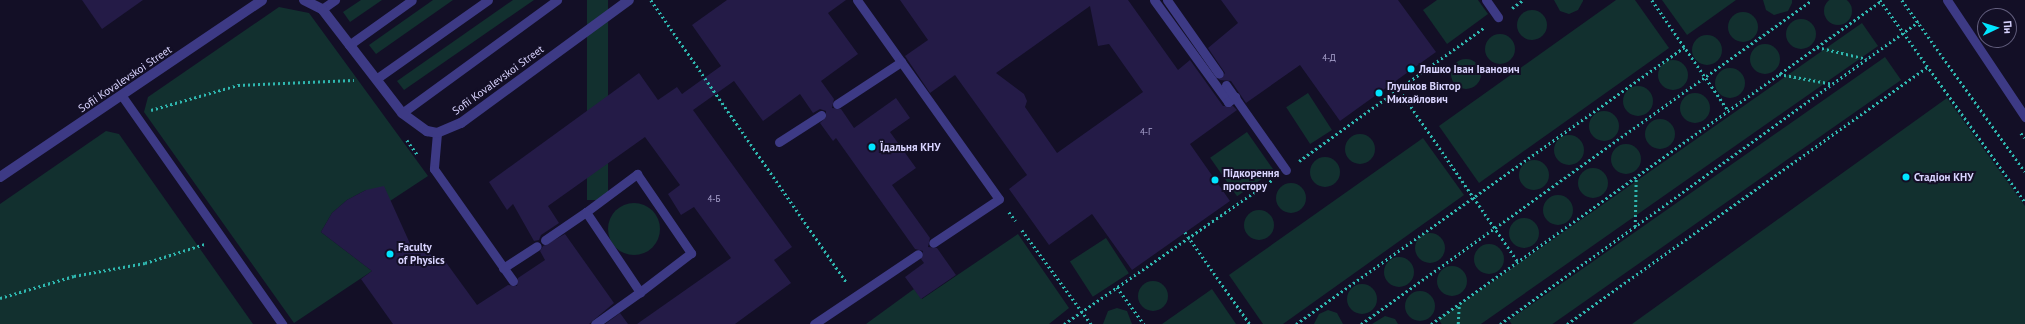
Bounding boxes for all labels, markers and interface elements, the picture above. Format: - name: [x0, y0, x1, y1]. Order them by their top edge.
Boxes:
- north arrow: [1977, 8, 2017, 48]
- text: Пн: [2001, 20, 2015, 34]
- street label: Sofii Kovalevskoi Street: [450, 42, 546, 118]
- street label: Sofii Kovalevskoi Street: [76, 43, 174, 115]
- house number: 4-Д: [1322, 53, 1336, 63]
- place label: Ляшко Іван Іванович: [1419, 62, 1520, 76]
- marker: Ляшко Іван Іванович: [1406, 64, 1416, 74]
- place label: Глушков Віктор Михайлович: [1387, 80, 1461, 106]
- marker: Глушков Віктор Михайлович: [1374, 88, 1384, 98]
- house number: 4-Г: [1140, 127, 1152, 137]
- place label: Їдальня КНУ: [880, 140, 940, 154]
- marker: Їдальня КНУ: [867, 142, 877, 152]
- place label: Підкорення простору: [1223, 167, 1279, 193]
- place label: Стадіон КНУ: [1914, 170, 1973, 184]
- marker: Стадіон КНУ: [1901, 172, 1911, 182]
- marker: Підкорення простору: [1210, 175, 1220, 185]
- house number: 4-Б: [707, 194, 721, 204]
- place label: Faculty of Physics: [398, 241, 445, 267]
- marker: Faculty of Physics: [385, 249, 395, 259]

